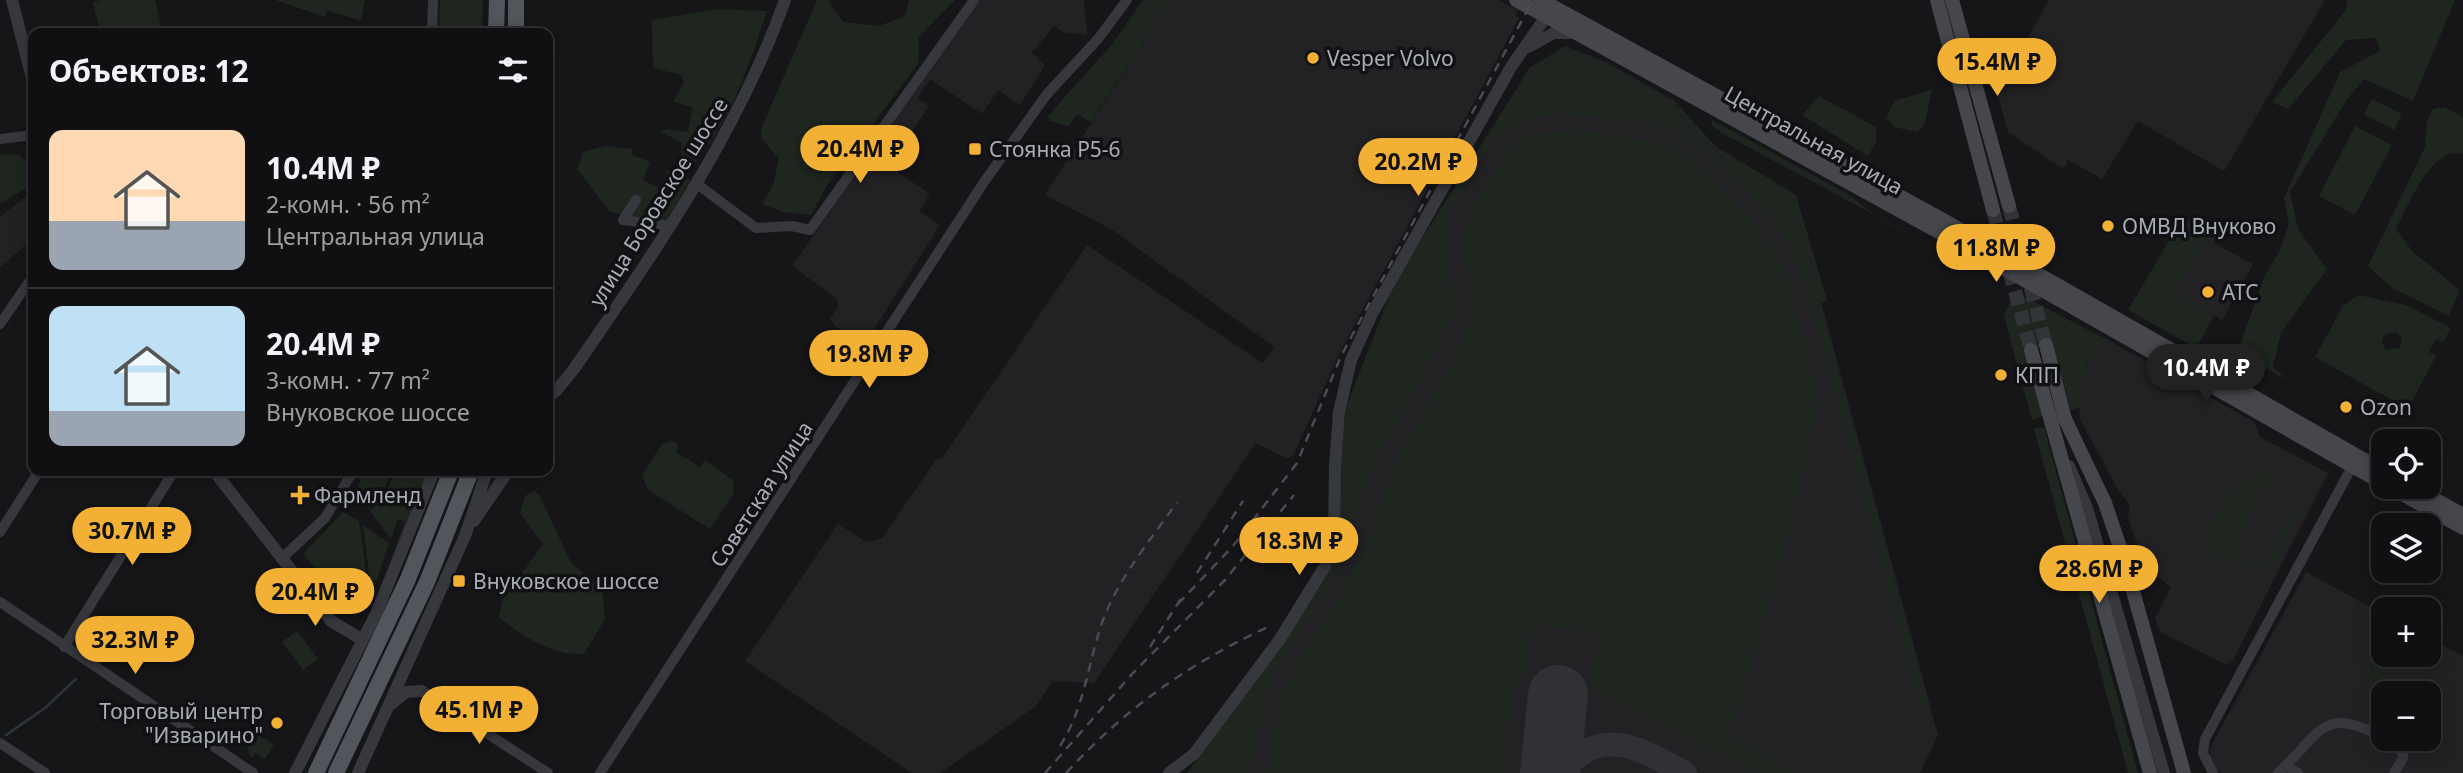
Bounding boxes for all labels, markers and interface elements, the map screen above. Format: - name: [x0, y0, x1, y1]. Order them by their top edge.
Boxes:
- pin: 15.4M ₽: [1932, 38, 2062, 98]
- place label: Vesper Volvo: [1327, 44, 1454, 72]
- text: 15.4M ₽: [1953, 45, 2041, 77]
- text: Объектов: 12: [49, 50, 249, 91]
- marker: Vesper Volvo: [1305, 50, 1321, 66]
- icon: filters: [494, 51, 532, 89]
- street label: Центральная улица: [1720, 79, 1908, 201]
- street label: улица Боровское шоссе: [582, 92, 734, 312]
- pin: 20.4M ₽: [795, 125, 925, 185]
- text: 20.4M ₽: [816, 132, 904, 164]
- place label: Стоянка Р5-6: [989, 135, 1121, 163]
- pin: 20.2M ₽: [1353, 138, 1483, 198]
- marker: Стоянка Р5-6: [967, 141, 983, 157]
- text: 20.2M ₽: [1374, 145, 1462, 177]
- text: 10.4M ₽: [266, 147, 380, 188]
- icon: home: [105, 158, 189, 242]
- text: 2-комн. · 56 m²: [266, 188, 430, 220]
- place label: ОМВД Внуково: [2122, 212, 2276, 240]
- marker: ОМВД Внуково: [2100, 218, 2116, 234]
- text: Центральная улица: [266, 220, 485, 252]
- pin: 11.8M ₽: [1931, 224, 2061, 284]
- text: 11.8M ₽: [1952, 231, 2040, 263]
- place label: АТС: [2222, 278, 2259, 306]
- marker: АТС: [2200, 284, 2216, 300]
- text: 20.4M ₽: [266, 323, 380, 364]
- pin: 19.8M ₽: [804, 330, 934, 390]
- icon: home: [105, 334, 189, 418]
- text: 19.8M ₽: [825, 337, 913, 369]
- pin: 10.4M ₽: [2141, 344, 2271, 404]
- text: 10.4M ₽: [2162, 351, 2250, 383]
- place label: КПП: [2015, 361, 2059, 389]
- text: 3-комн. · 77 m²: [266, 364, 430, 396]
- marker: КПП: [1993, 367, 2009, 383]
- place label: Ozon: [2360, 393, 2412, 421]
- text: Внуковское шоссе: [266, 396, 470, 428]
- marker: Ozon: [2338, 399, 2354, 415]
- street label: Советская улица: [703, 416, 819, 572]
- map controls: [2371, 429, 2441, 751]
- button: locate: [2371, 429, 2441, 499]
- place label: Фармленд: [314, 481, 422, 509]
- marker: Фармленд: [292, 487, 308, 503]
- pin: 30.7M ₽: [67, 508, 197, 567]
- button: layers: [2371, 513, 2441, 583]
- text: 30.7M ₽: [88, 514, 176, 546]
- pin: 18.3M ₽: [1234, 518, 1364, 577]
- text: 18.3M ₽: [1255, 524, 1343, 556]
- pin: 28.6M ₽: [2034, 546, 2164, 605]
- text: 28.6M ₽: [2055, 552, 2143, 584]
- place label: Внуковское шоссе: [473, 567, 659, 595]
- pin: 20.4M ₽: [250, 568, 380, 628]
- marker: Внуковское шоссе: [451, 573, 467, 589]
- text: 20.4M ₽: [271, 575, 359, 607]
- button: +: [2371, 597, 2441, 667]
- pin: 32.3M ₽: [70, 616, 200, 676]
- text: 32.3M ₽: [91, 623, 179, 655]
- button: −: [2371, 681, 2441, 751]
- pin: 45.1M ₽: [414, 686, 544, 746]
- text: 45.1M ₽: [435, 693, 523, 725]
- place label: Торговый центр "Изварино": [99, 697, 263, 749]
- marker: Торговый центр "Изварино": [269, 715, 285, 731]

